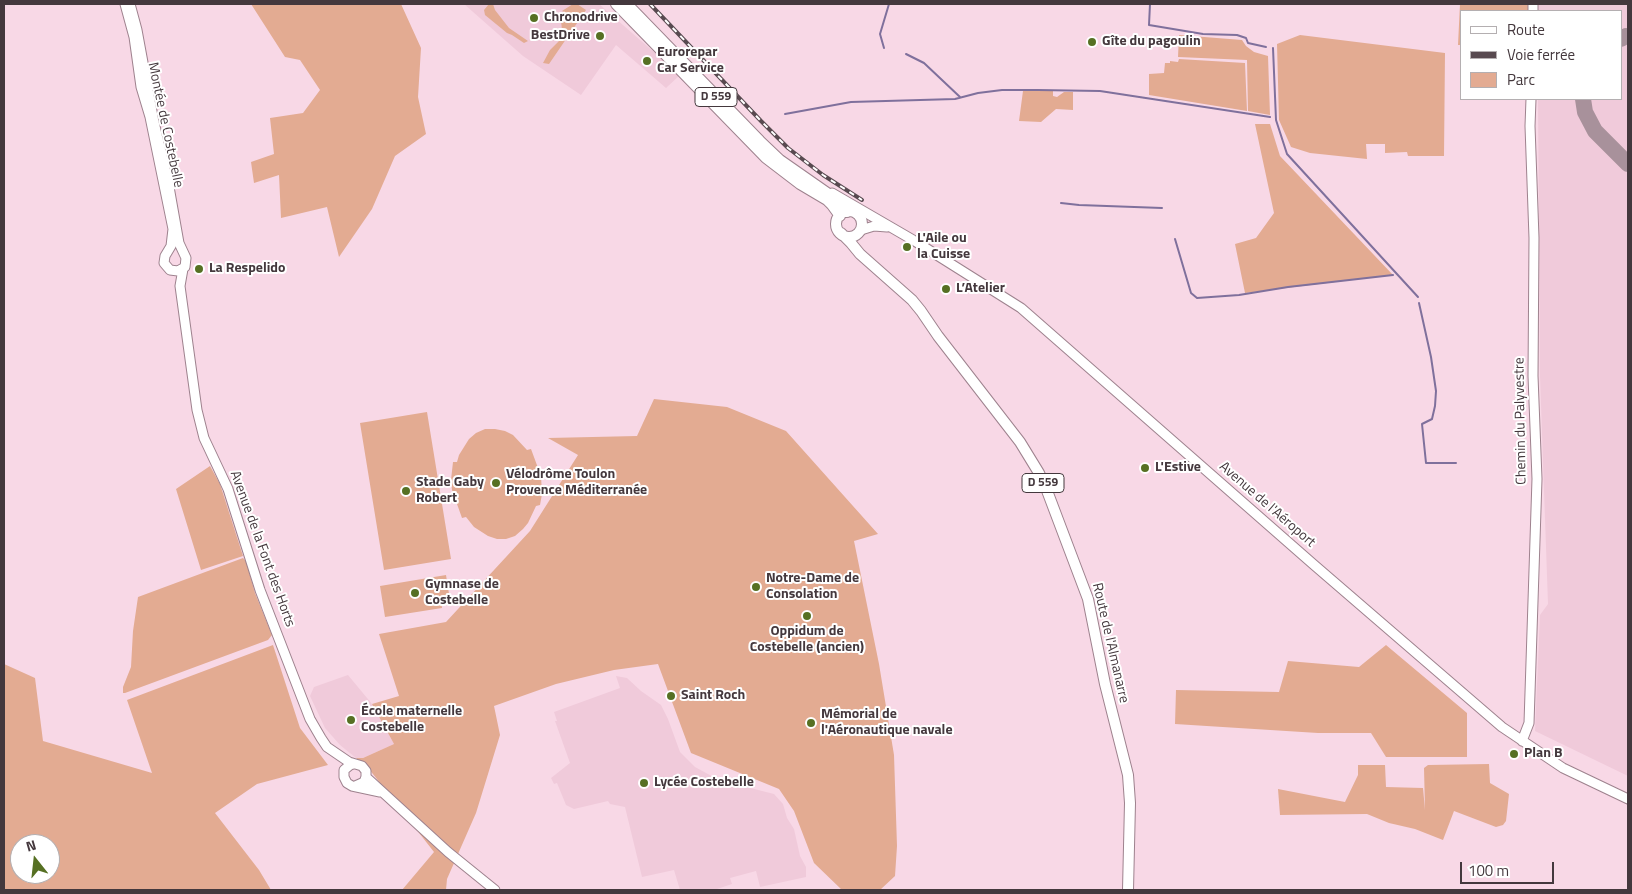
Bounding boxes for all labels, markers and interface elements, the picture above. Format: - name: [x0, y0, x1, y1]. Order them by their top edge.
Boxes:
- place label: Chronodrive: [544, 10, 618, 26]
- legend: [1460, 10, 1622, 100]
- marker: Chronodrive: [528, 12, 540, 24]
- text: Route: [1507, 18, 1545, 41]
- place label: BestDrive: [531, 28, 590, 44]
- marker: BestDrive: [594, 30, 606, 42]
- place label: Gîte du pagoulin: [1102, 34, 1201, 50]
- marker: Gîte du pagoulin: [1086, 36, 1098, 48]
- text: Voie ferrée: [1507, 43, 1575, 66]
- place label: Eurorepar Car Service: [657, 45, 724, 78]
- marker: Eurorepar Car Service: [641, 55, 653, 67]
- street label: Montée de Costebelle: [144, 61, 186, 189]
- text: Parc: [1507, 68, 1535, 91]
- road number: D 559: [695, 88, 737, 106]
- place label: L'Aile ou la Cuisse: [917, 231, 970, 264]
- marker: L'Aile ou la Cuisse: [901, 241, 913, 253]
- place label: La Respelido: [209, 261, 285, 277]
- marker: La Respelido: [193, 263, 205, 275]
- place label: L’Atelier: [956, 281, 1005, 297]
- marker: L’Atelier: [940, 283, 952, 295]
- street label: Chemin du Palyvestre: [1511, 357, 1531, 485]
- street label: Avenue de l'Aéroport: [1215, 459, 1319, 551]
- place label: L'Estive: [1155, 460, 1201, 476]
- marker: L'Estive: [1139, 462, 1151, 474]
- place label: Vélodrôme Toulon Provence Méditerranée: [506, 467, 647, 500]
- street label: Avenue de la Font des Horts: [226, 469, 298, 629]
- road number: D 559: [1022, 473, 1064, 492]
- place label: Stade Gaby Robert: [416, 475, 484, 508]
- marker: Vélodrôme Toulon Provence Méditerranée: [490, 477, 502, 489]
- marker: Stade Gaby Robert: [400, 485, 412, 497]
- place label: Notre-Dame de Consolation: [766, 571, 859, 604]
- place label: Gymnase de Costebelle: [425, 577, 499, 610]
- marker: Notre-Dame de Consolation: [750, 581, 762, 593]
- street label: Route de l'Almanarre: [1088, 581, 1132, 705]
- marker: Gymnase de Costebelle: [409, 587, 421, 599]
- marker: Oppidum de Costebelle (ancien): [801, 610, 813, 622]
- place label: Oppidum de Costebelle (ancien): [750, 624, 864, 656]
- place label: Saint Roch: [681, 688, 745, 704]
- marker: Saint Roch: [665, 690, 677, 702]
- place label: École maternelle Costebelle: [361, 704, 462, 736]
- place label: Mémorial de l'Aéronautique navale: [821, 707, 953, 740]
- marker: École maternelle Costebelle: [345, 714, 357, 726]
- marker: Mémorial de l'Aéronautique navale: [805, 717, 817, 729]
- place label: Plan B: [1524, 746, 1563, 762]
- marker: Plan B: [1508, 748, 1520, 760]
- place label: Lycée Costebelle: [654, 775, 754, 791]
- marker: Lycée Costebelle: [638, 777, 650, 789]
- north arrow: [10, 834, 60, 884]
- text: N: [23, 834, 39, 856]
- scale bar: [1462, 852, 1556, 884]
- text: 100 m: [1468, 859, 1509, 882]

